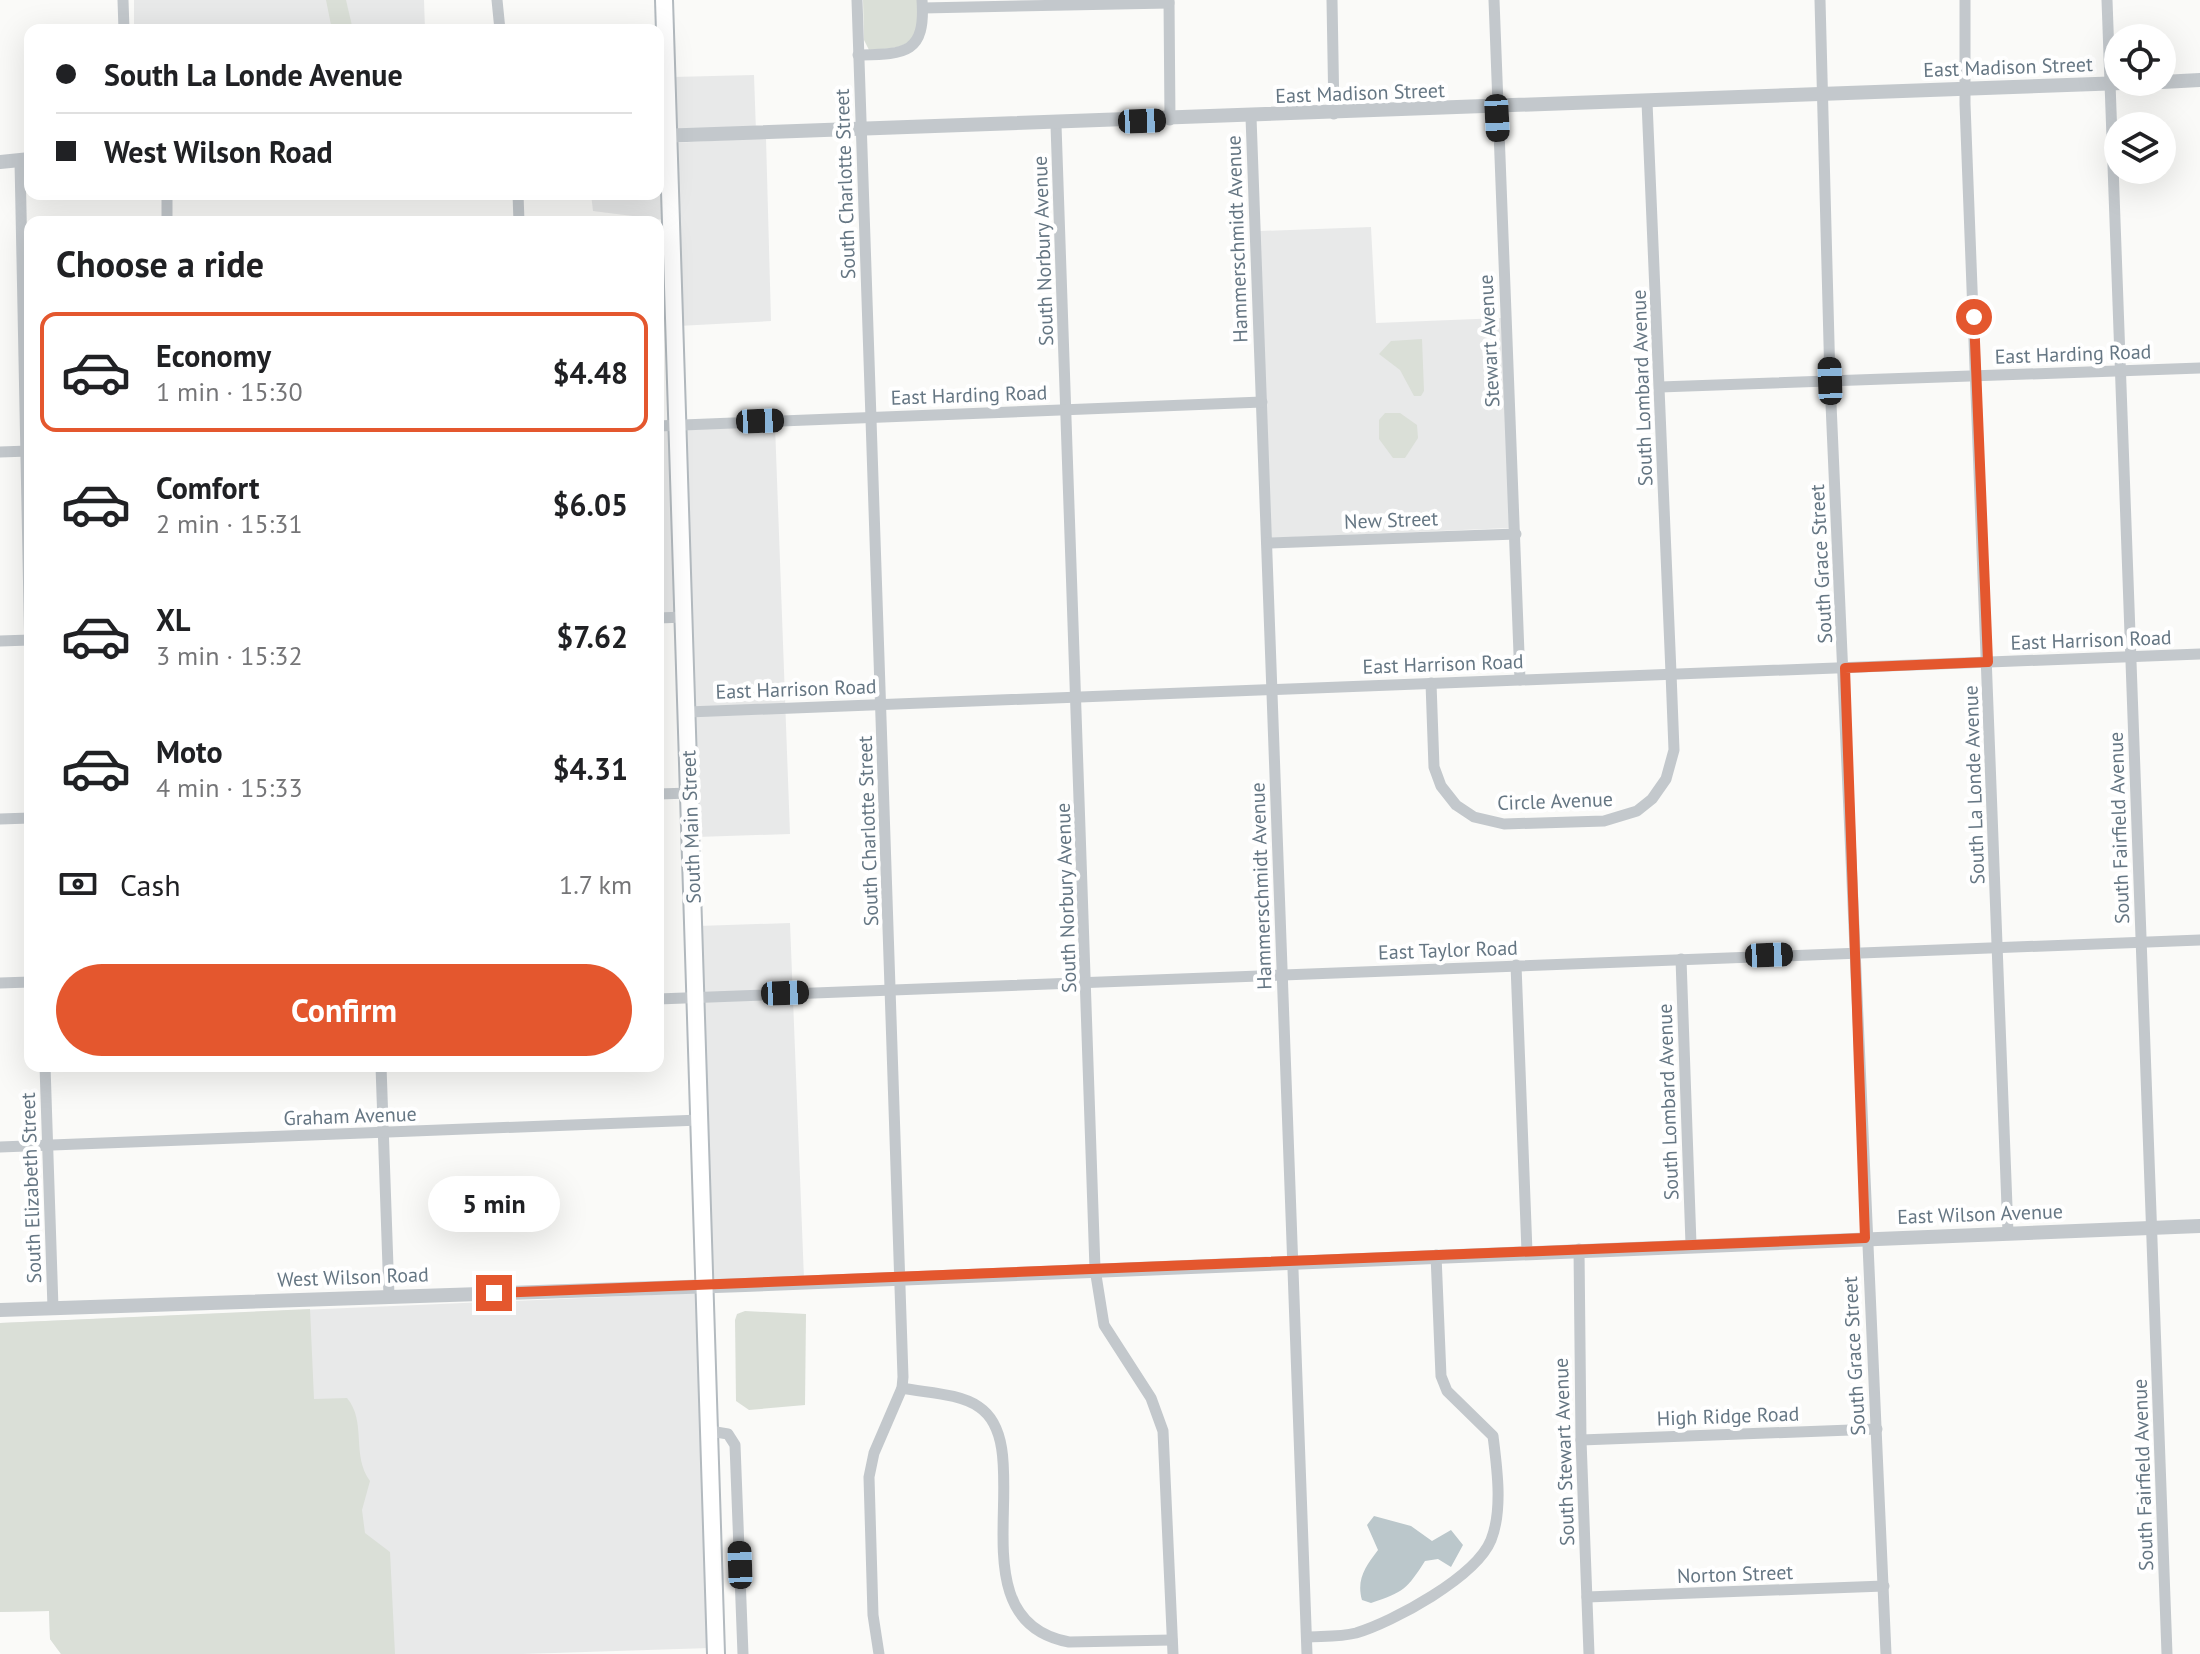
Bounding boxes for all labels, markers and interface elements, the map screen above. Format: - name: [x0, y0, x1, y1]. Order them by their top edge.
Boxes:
- map controls: [2104, 24, 2176, 184]
- button: locate: [2104, 24, 2176, 96]
- street label: East Madison Street: [1923, 51, 2093, 83]
- text: South La Londe Avenue: [104, 55, 403, 94]
- street label: East Madison Street: [1275, 77, 1445, 109]
- street label: South Charlotte Street: [829, 88, 861, 280]
- car: [1484, 93, 1510, 143]
- car: [1118, 108, 1166, 134]
- button: layers: [2104, 112, 2176, 184]
- text: West Wilson Road: [104, 132, 333, 171]
- street label: Hammerschmidt Avenue: [1220, 135, 1254, 343]
- street label: South Norbury Avenue: [1027, 155, 1059, 347]
- text: Choose a ride: [56, 240, 264, 287]
- street label: Stewart Avenue: [1473, 274, 1505, 408]
- street label: South Lombard Avenue: [1626, 289, 1658, 487]
- route start: [1956, 299, 1992, 335]
- icon: car: [60, 336, 132, 408]
- text: Economy: [156, 336, 271, 375]
- street label: East Harding Road: [1994, 338, 2152, 370]
- text: $4.48: [553, 353, 628, 392]
- car: [1817, 357, 1843, 405]
- text: 1 min · 15:30: [156, 375, 303, 408]
- street label: East Harding Road: [890, 379, 1048, 411]
- car: [736, 408, 784, 434]
- icon: car: [60, 468, 132, 540]
- text: Comfort: [156, 468, 259, 507]
- street label: South Grace Street: [1804, 484, 1838, 644]
- text: $6.05: [553, 485, 628, 524]
- street label: New Street: [1344, 505, 1439, 535]
- text: 2 min · 15:31: [156, 507, 303, 540]
- icon: car: [60, 600, 132, 672]
- text: XL: [156, 600, 190, 639]
- text: $7.62: [556, 617, 628, 656]
- street label: East Harrison Road: [2010, 624, 2172, 656]
- text: 3 min · 15:32: [156, 639, 303, 672]
- street label: East Harrison Road: [1362, 648, 1524, 680]
- street label: East Harrison Road: [715, 673, 877, 705]
- street label: South La Londe Avenue: [1958, 685, 1990, 885]
- street label: South Fairfield Avenue: [2103, 731, 2135, 925]
- icon: car: [60, 732, 132, 804]
- text: Moto: [156, 732, 223, 771]
- street label: South Charlotte Street: [852, 735, 884, 927]
- text: $4.31: [553, 749, 628, 788]
- street label: South Main Street: [675, 750, 707, 904]
- text: 4 min · 15:33: [156, 771, 303, 804]
- street label: Hammerschmidt Avenue: [1244, 782, 1278, 990]
- street label: Circle Avenue: [1497, 786, 1613, 816]
- street label: South Norbury Avenue: [1050, 802, 1082, 994]
- icon: cash: [56, 862, 100, 906]
- text: Cash: [120, 865, 181, 904]
- text: 1.7 km: [559, 868, 632, 901]
- street label: East Taylor Road: [1378, 935, 1518, 965]
- car: [1745, 942, 1793, 968]
- button: Confirm: [56, 964, 632, 1056]
- car: [761, 980, 809, 1006]
- street label: South Lombard Avenue: [1652, 1003, 1684, 1201]
- street label: South Elizabeth Street: [15, 1092, 47, 1284]
- street label: Graham Avenue: [283, 1101, 417, 1131]
- callout: 5 min: [428, 1177, 560, 1233]
- text: 5 min: [462, 1187, 526, 1220]
- street label: East Wilson Avenue: [1897, 1198, 2063, 1230]
- street label: West Wilson Road: [277, 1261, 429, 1293]
- route end: [476, 1275, 512, 1311]
- street label: South Grace Street: [1837, 1276, 1871, 1436]
- street label: South Stewart Avenue: [1548, 1357, 1580, 1547]
- street label: South Fairfield Avenue: [2127, 1378, 2159, 1572]
- street label: High Ridge Road: [1656, 1401, 1800, 1431]
- car: [727, 1541, 753, 1589]
- street label: Norton Street: [1676, 1559, 1794, 1589]

